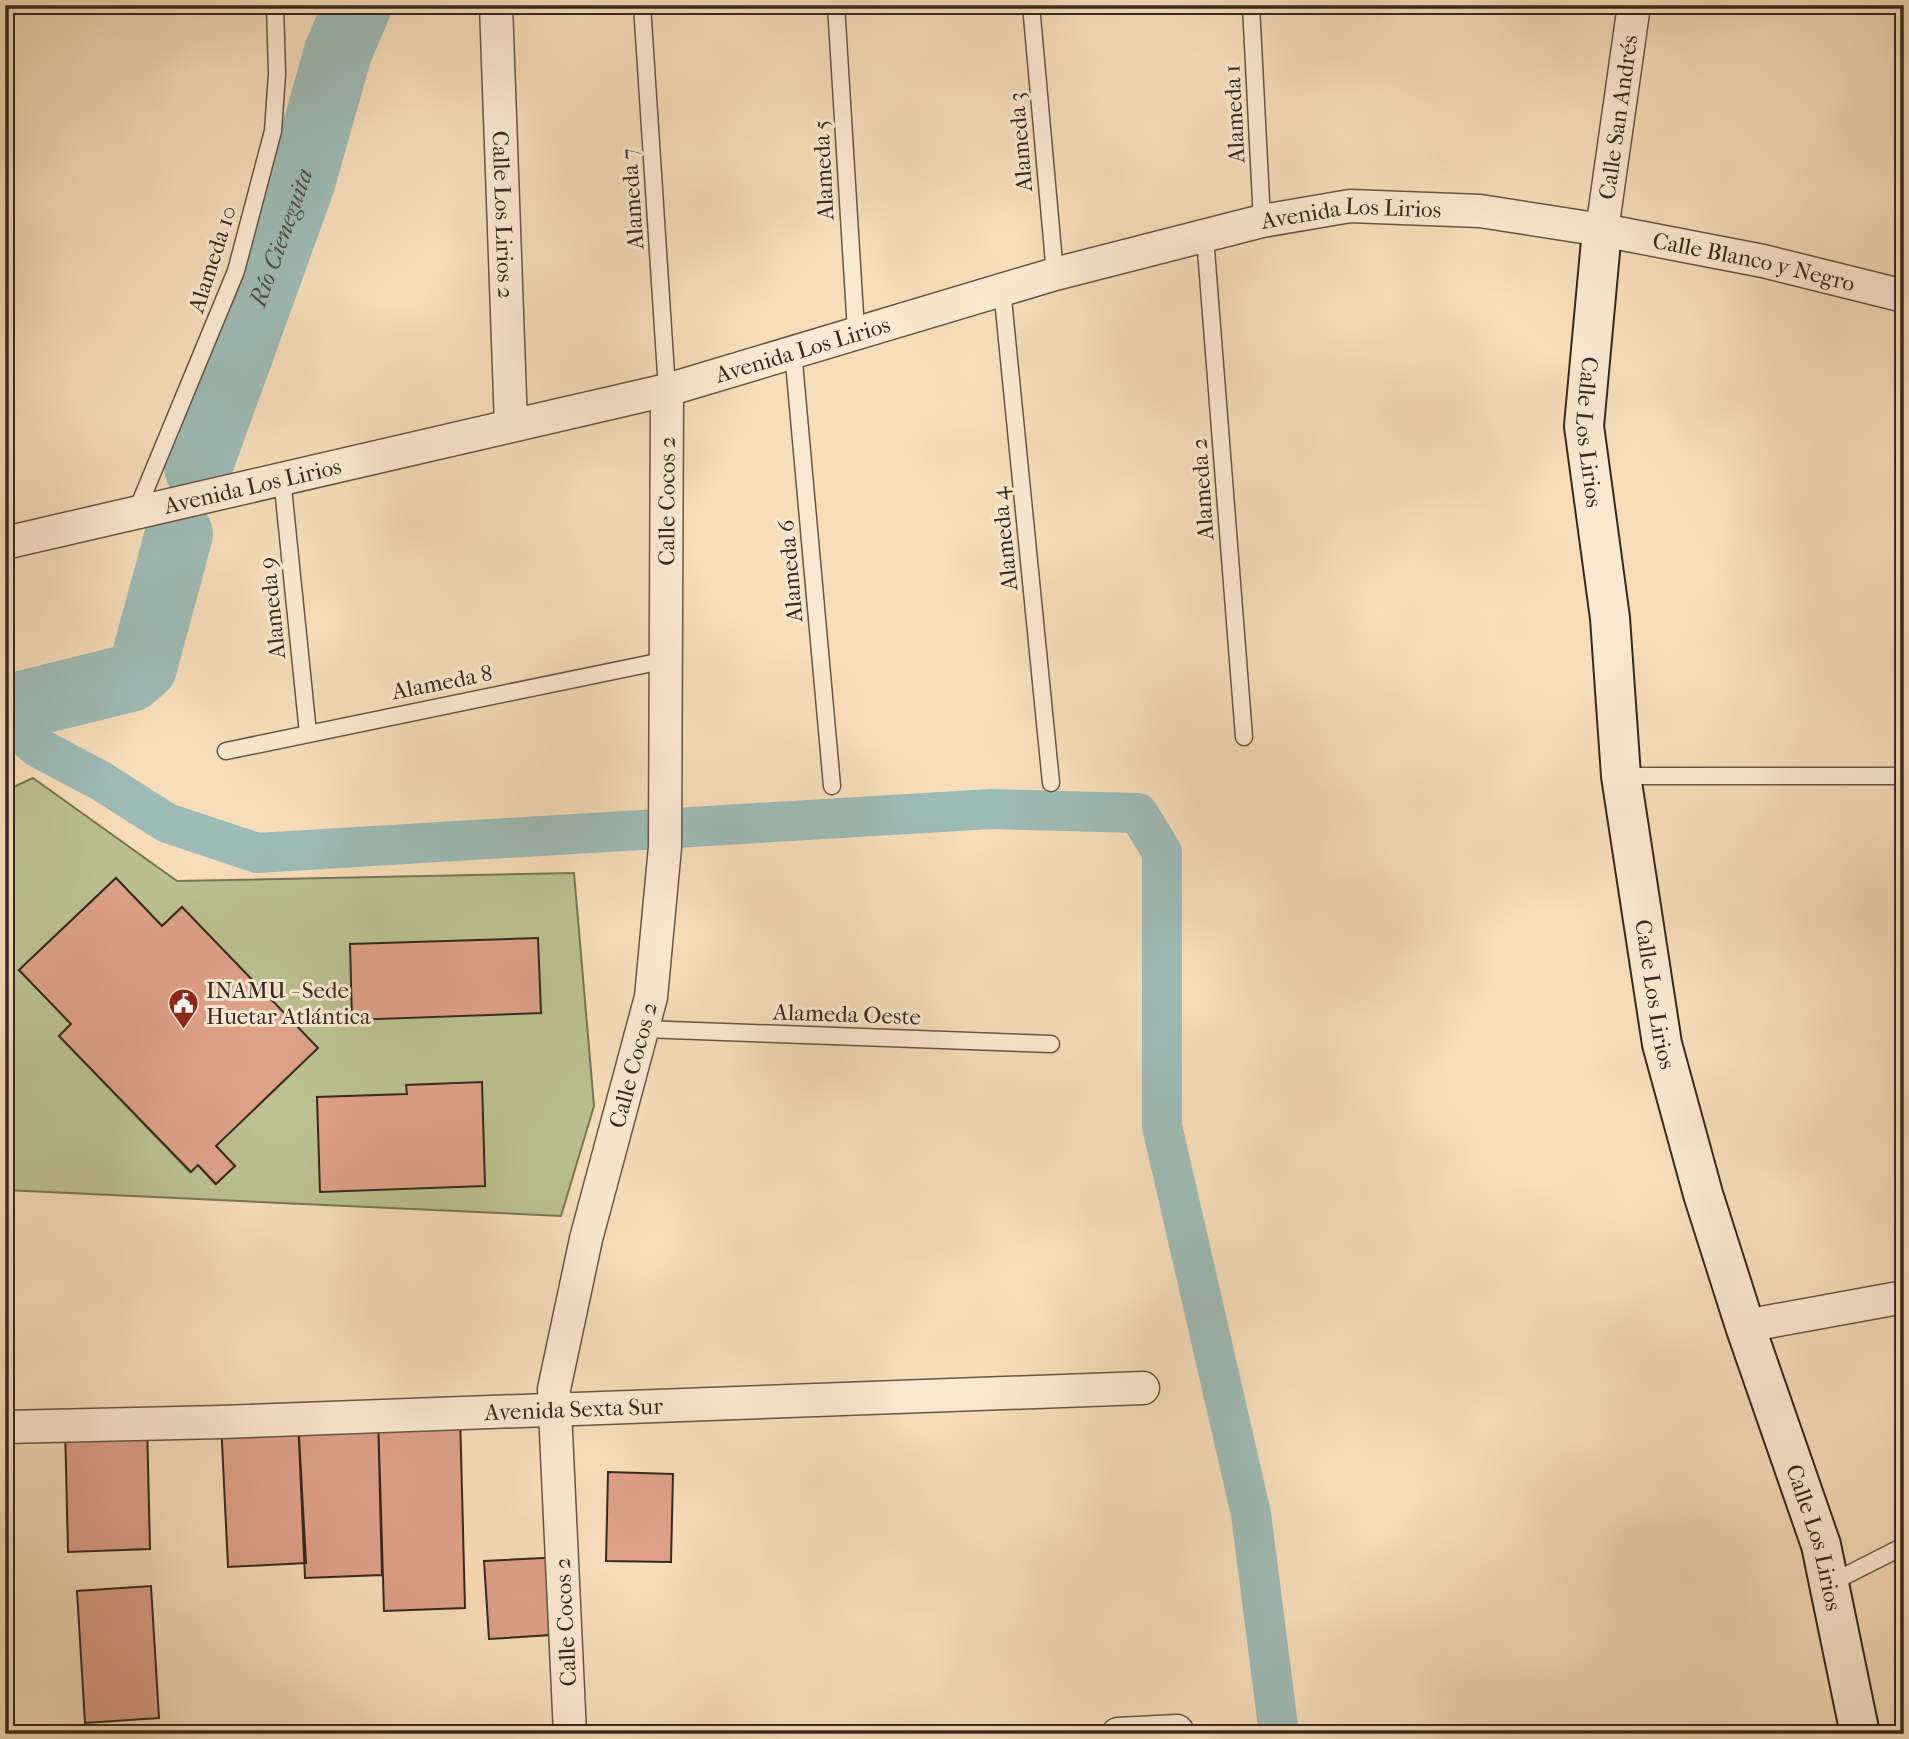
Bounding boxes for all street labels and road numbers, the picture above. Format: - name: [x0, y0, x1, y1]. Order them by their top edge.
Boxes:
- street label: Calle San Andrés: [1593, 33, 1644, 201]
- street label: Alameda 1: [1218, 64, 1251, 165]
- street label: Alameda 3: [1003, 91, 1038, 194]
- street label: Alameda 5: [807, 119, 840, 222]
- street label: Calle Los Lirios 2: [487, 130, 519, 300]
- street label: Alameda 7: [615, 147, 650, 252]
- street label: Avenida Los Lirios: [1258, 193, 1442, 235]
- street label: Alameda 10: [182, 202, 242, 317]
- street label: Calle Blanco y Negro: [1650, 227, 1858, 297]
- street label: Avenida Los Lirios: [711, 311, 894, 389]
- street label: Calle Los Lirios: [1570, 355, 1608, 509]
- street label: Calle Cocos 2: [653, 436, 681, 566]
- street label: Alameda 2: [1185, 437, 1220, 542]
- street label: Avenida Los Lirios: [160, 453, 344, 520]
- street label: Alameda 4: [985, 484, 1023, 593]
- street label: Alameda 6: [773, 518, 809, 624]
- street label: Alameda 9: [254, 556, 291, 661]
- street label: Alameda 8: [388, 660, 495, 706]
- street label: Calle Los Lirios: [1629, 918, 1681, 1072]
- street label: Alameda Oeste: [772, 998, 921, 1031]
- street label: Calle Cocos 2: [603, 999, 663, 1131]
- street label: Avenida Sexta Sur: [483, 1393, 664, 1426]
- street label: Calle Los Lirios: [1780, 1461, 1847, 1613]
- street label: Calle Cocos 2: [549, 1557, 582, 1687]

